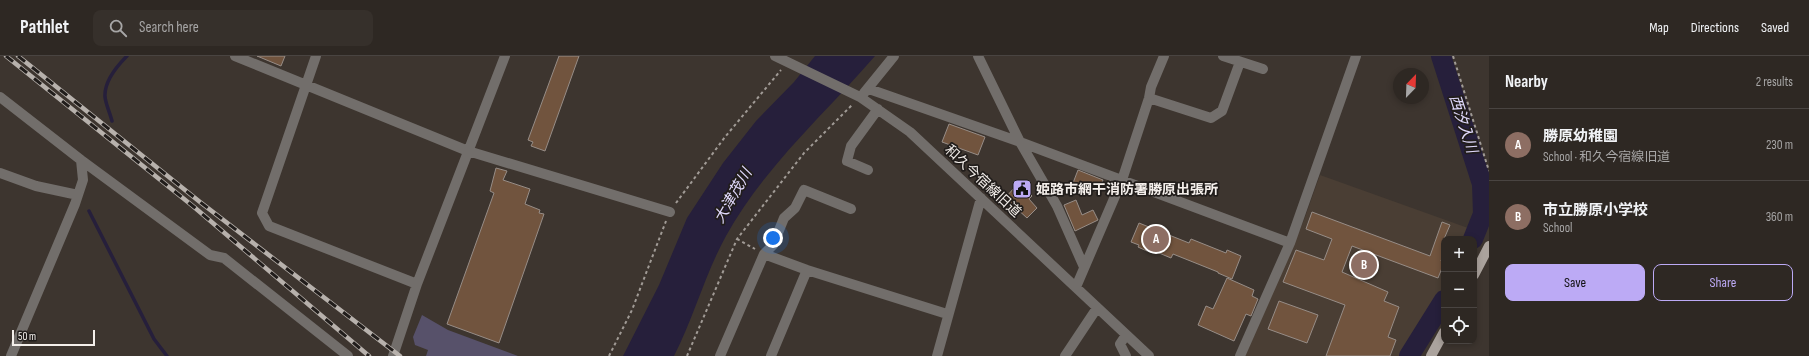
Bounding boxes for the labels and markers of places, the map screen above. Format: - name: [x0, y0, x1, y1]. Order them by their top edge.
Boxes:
- public building icon: 姫路市網干消防署勝原出張所: [1011, 178, 1033, 200]
- place label: 姫路市網干消防署勝原出張所: [1036, 181, 1218, 198]
- pin: A: [1143, 224, 1169, 254]
- pin: B: [1351, 250, 1377, 280]

